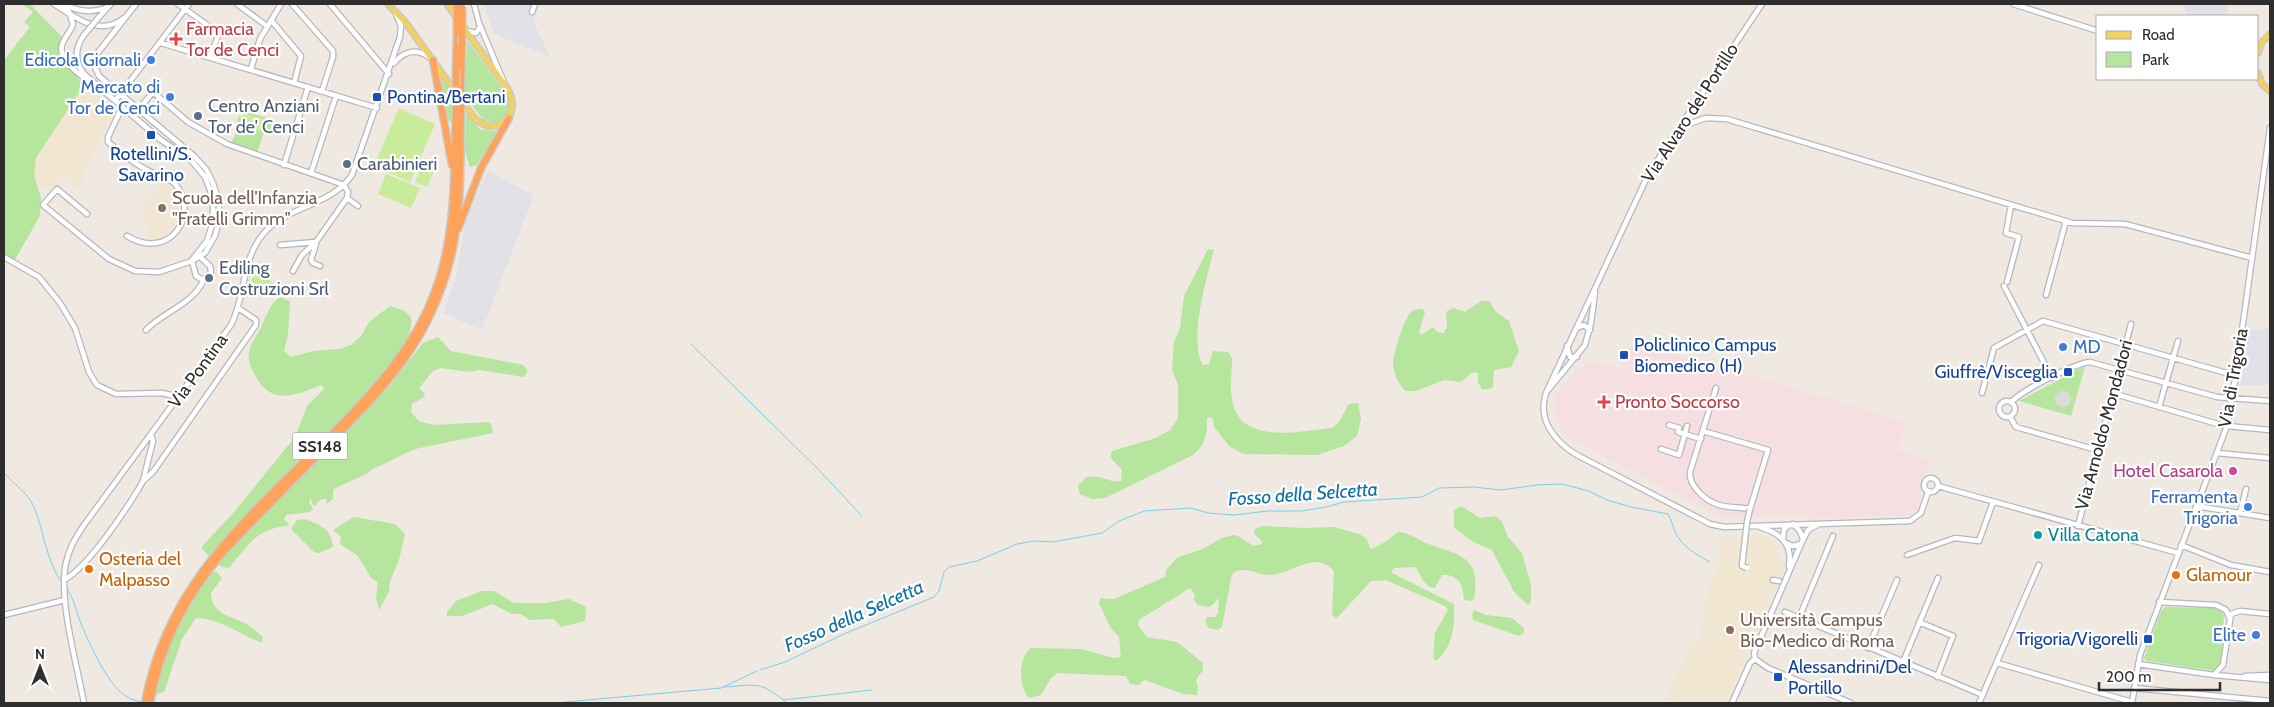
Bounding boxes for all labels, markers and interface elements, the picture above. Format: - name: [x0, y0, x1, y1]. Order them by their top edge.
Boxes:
- legend: [2096, 15, 2259, 80]
- place label: Farmacia Tor de Cenci: [186, 18, 279, 61]
- text: Road: [2142, 26, 2175, 44]
- marker: Farmacia Tor de Cenci: [170, 33, 182, 45]
- street label: Via Alvaro del Portillo: [1637, 39, 1743, 187]
- place label: Edicola Giornali: [24, 49, 141, 71]
- text: Park: [2142, 51, 2169, 69]
- marker: Edicola Giornali: [145, 54, 157, 66]
- place label: Mercato di Tor de Cenci: [67, 76, 160, 119]
- place label: Pontina/Bertani: [387, 86, 506, 108]
- marker: Mercato di Tor de Cenci: [164, 91, 176, 103]
- marker: Pontina/Bertani: [371, 91, 383, 103]
- place label: Centro Anziani Tor de' Cenci: [208, 95, 319, 138]
- marker: Centro Anziani Tor de' Cenci: [192, 110, 204, 122]
- marker: Rotellini/S. Savarino: [145, 129, 157, 141]
- place label: Rotellini/S. Savarino: [110, 143, 192, 186]
- place label: Carabinieri: [357, 153, 437, 175]
- marker: Carabinieri: [341, 158, 353, 170]
- place label: Scuola dell'Infanzia "Fratelli Grimm": [172, 187, 318, 230]
- marker: Scuola dell'Infanzia "Fratelli Grimm": [156, 202, 168, 214]
- place label: Ediling Costruzioni Srl: [219, 257, 330, 300]
- marker: Ediling Costruzioni Srl: [203, 272, 215, 284]
- street label: Via di Trigoria: [2213, 326, 2253, 429]
- street label: Via Pontina: [164, 329, 233, 413]
- place label: Policlinico Campus Biomedico (H): [1634, 334, 1777, 377]
- place label: MD: [2073, 336, 2101, 358]
- street label: Via Arnoldo Mondadori: [2071, 337, 2137, 513]
- marker: MD: [2057, 341, 2069, 353]
- marker: Policlinico Campus Biomedico (H): [1618, 349, 1630, 361]
- place label: Giuffrè/Visceglia: [1934, 361, 2058, 383]
- marker: Giuffrè/Visceglia: [2062, 366, 2074, 378]
- place label: Pronto Soccorso: [1615, 391, 1740, 413]
- marker: Pronto Soccorso: [1597, 395, 1611, 409]
- road number: SS148: [292, 432, 348, 460]
- place label: Hotel Casarola: [2113, 460, 2223, 482]
- marker: Hotel Casarola: [2227, 465, 2239, 477]
- water label: Fosso della Selcetta: [1227, 477, 1379, 511]
- place label: Ferramenta Trigoria: [2151, 486, 2238, 529]
- marker: Ferramenta Trigoria: [2242, 501, 2254, 513]
- place label: Villa Catona: [2048, 524, 2139, 546]
- marker: Villa Catona: [2032, 529, 2044, 541]
- place label: Osteria del Malpasso: [99, 548, 182, 591]
- marker: Osteria del Malpasso: [83, 563, 95, 575]
- place label: Glamour: [2186, 564, 2252, 586]
- marker: Glamour: [2170, 569, 2182, 581]
- water label: Fosso della Selcetta: [781, 575, 927, 657]
- place label: Università Campus Bio-Medico di Roma: [1740, 609, 1894, 652]
- marker: Università Campus Bio-Medico di Roma: [1724, 624, 1736, 636]
- place label: Elite: [2213, 624, 2246, 646]
- place label: Trigoria/Vigorelli: [2016, 628, 2138, 650]
- marker: Elite: [2250, 629, 2262, 641]
- marker: Trigoria/Vigorelli: [2142, 633, 2154, 645]
- north arrow: [15, 642, 65, 692]
- text: N: [35, 645, 45, 663]
- place label: Alessandrini/Del Portillo: [1788, 656, 1912, 699]
- scale bar: [2099, 660, 2220, 692]
- text: 200 m: [2106, 668, 2151, 686]
- marker: Alessandrini/Del Portillo: [1772, 671, 1784, 683]

